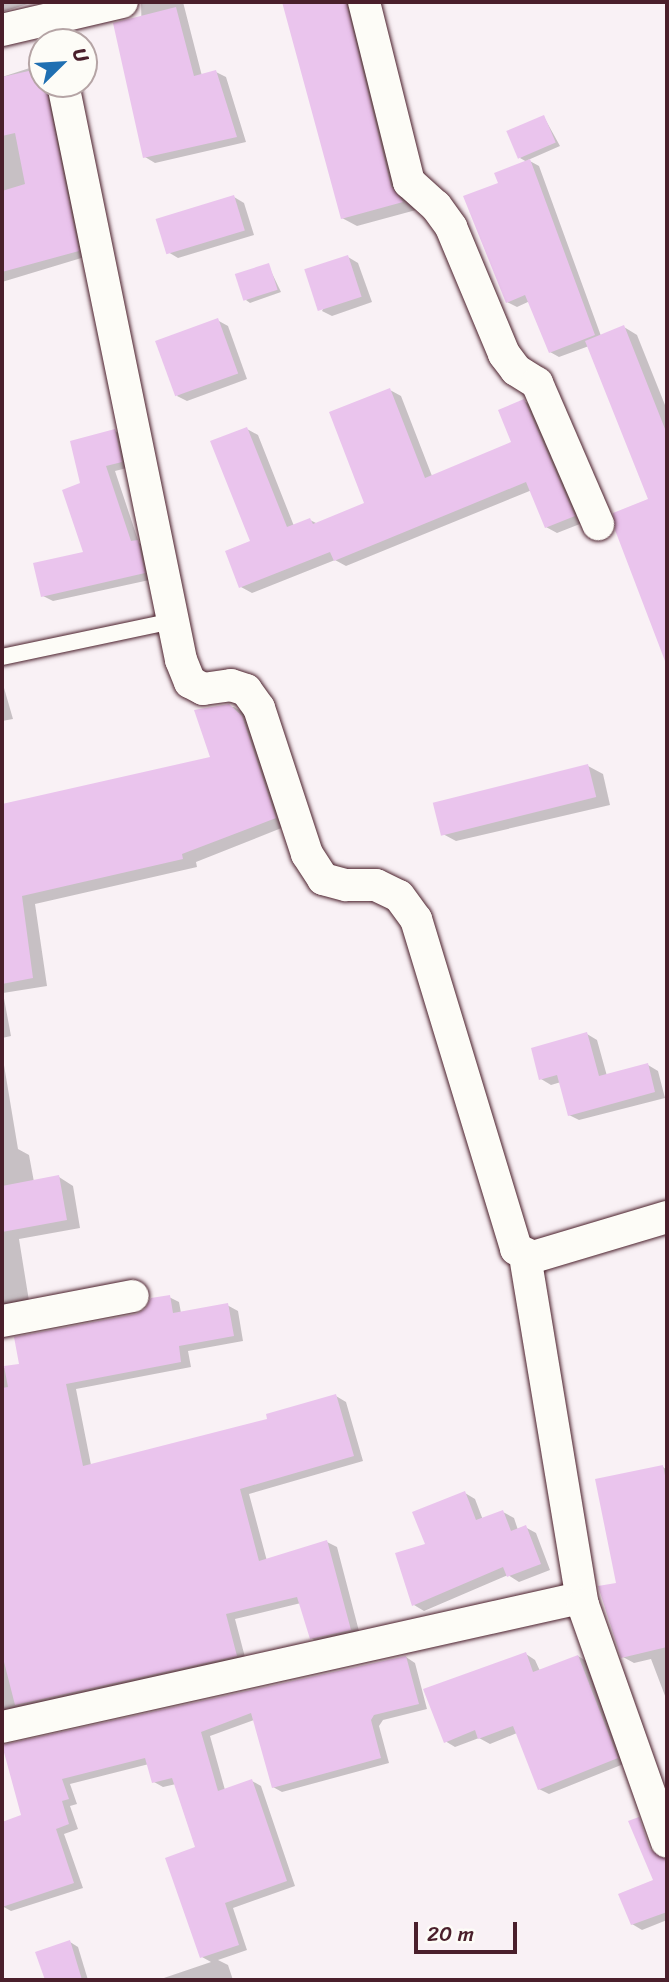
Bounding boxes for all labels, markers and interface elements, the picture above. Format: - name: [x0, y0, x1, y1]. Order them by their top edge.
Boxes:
- north arrow: [28, 28, 98, 98]
- text: U: [63, 43, 98, 68]
- scale bar: [417, 1909, 520, 1953]
- text: 20 m: [427, 1915, 474, 1953]

